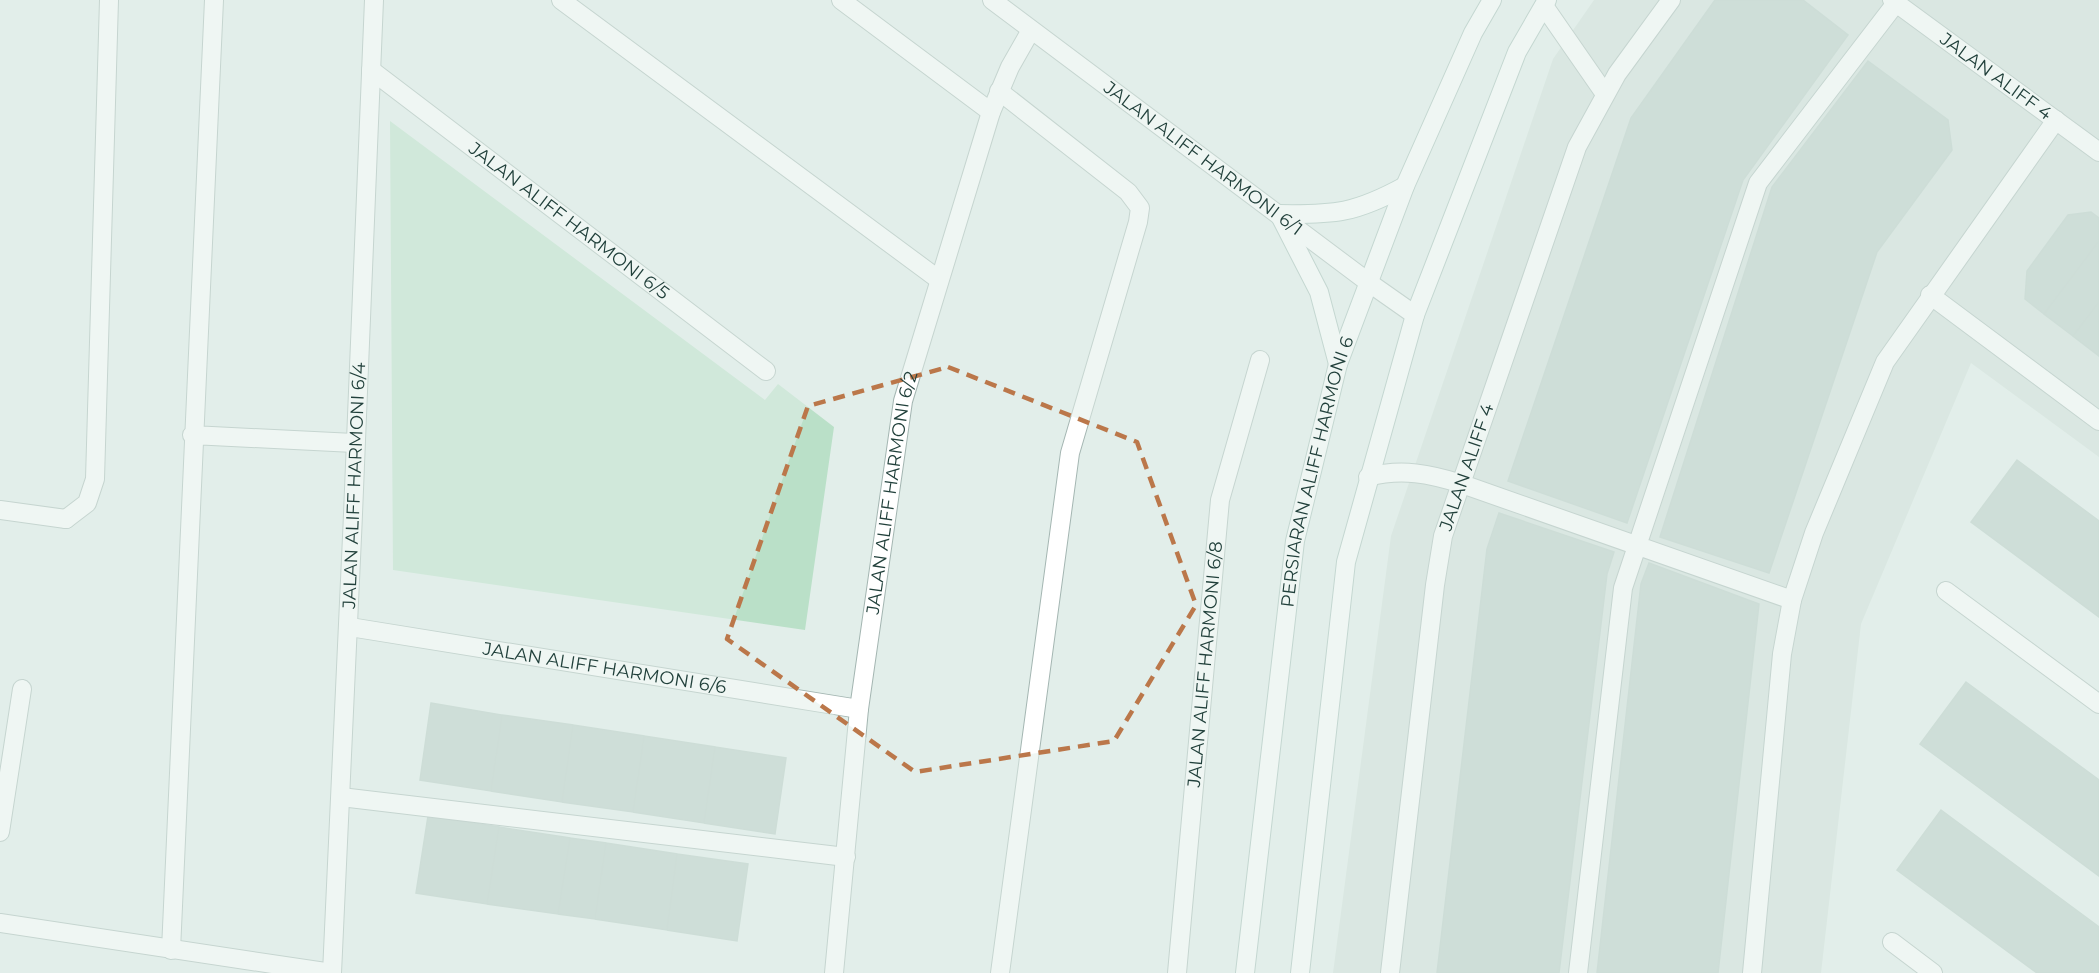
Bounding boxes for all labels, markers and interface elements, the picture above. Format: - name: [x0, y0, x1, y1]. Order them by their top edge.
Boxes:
- street label: JALAN ALIFF 4: [1935, 28, 2056, 125]
- street label: JALAN ALIFF HARMONI 6/1: [1099, 76, 1307, 240]
- street label: JALAN ALIFF HARMONI 6/5: [464, 137, 674, 304]
- street label: PERSIARAN ALIFF HARMONI 6: [1276, 333, 1358, 609]
- street label: JALAN ALIFF HARMONI 6/4: [338, 362, 370, 610]
- street label: JALAN ALIFF HARMONI 6/2: [862, 368, 922, 617]
- street label: JALAN ALIFF 4: [1434, 401, 1499, 535]
- street label: JALAN ALIFF HARMONI 6/8: [1183, 540, 1227, 789]
- street label: JALAN ALIFF HARMONI 6/6: [480, 637, 728, 699]

